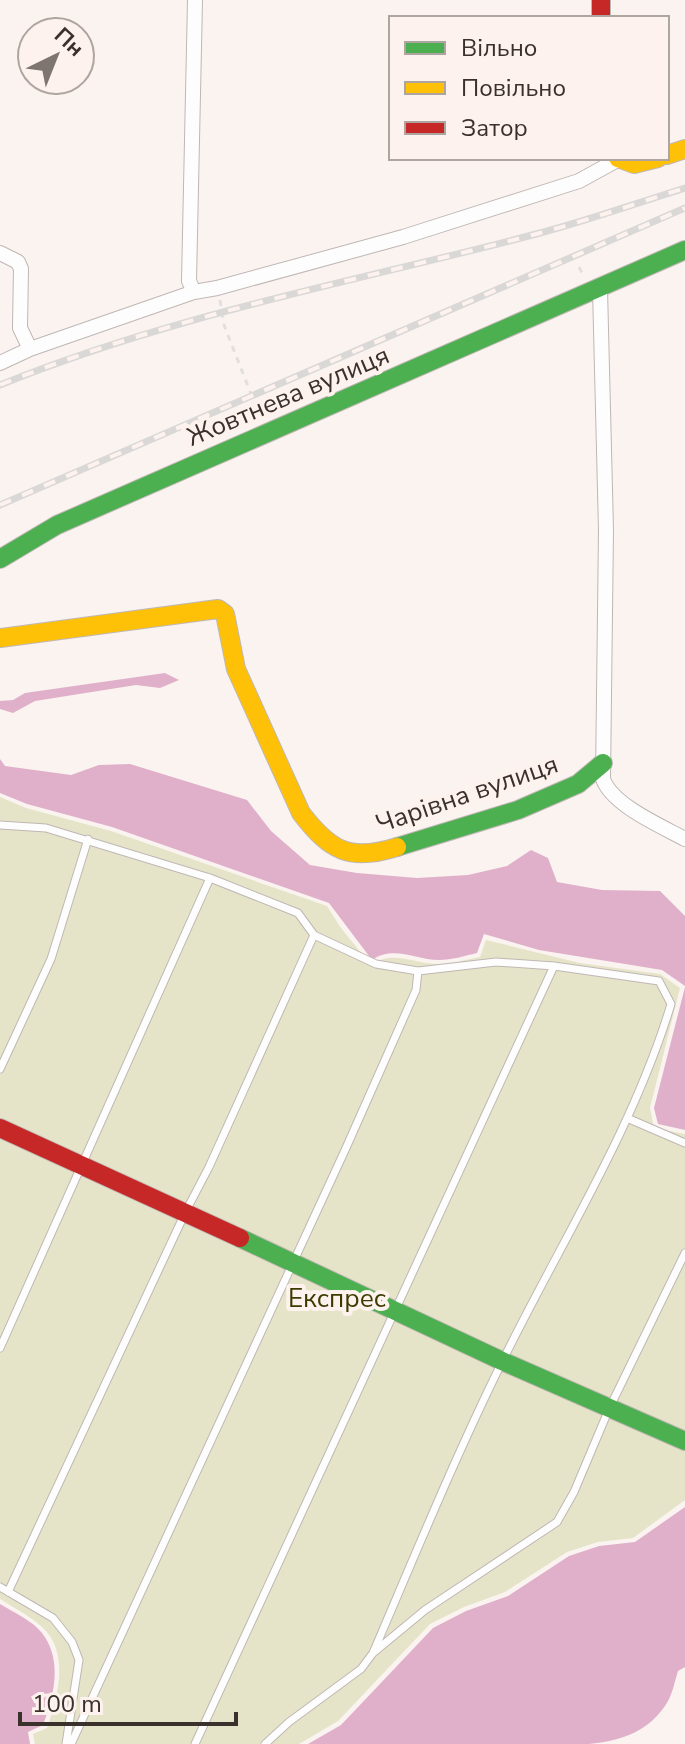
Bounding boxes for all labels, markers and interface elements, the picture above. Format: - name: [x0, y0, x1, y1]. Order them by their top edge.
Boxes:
- north arrow: [16, 16, 96, 96]
- legend: [389, 16, 669, 160]
- text: Пн: [48, 21, 90, 63]
- text: Вільно: [461, 32, 537, 64]
- text: Повільно: [461, 72, 566, 104]
- text: Затор: [461, 112, 528, 144]
- street label: Жовтнева вулиця: [181, 338, 395, 454]
- street label: Чарівна вулиця: [371, 746, 563, 842]
- park label: Експрес: [288, 1281, 386, 1316]
- scale bar: [20, 1676, 236, 1726]
- text: 100 m: [32, 1688, 102, 1720]

